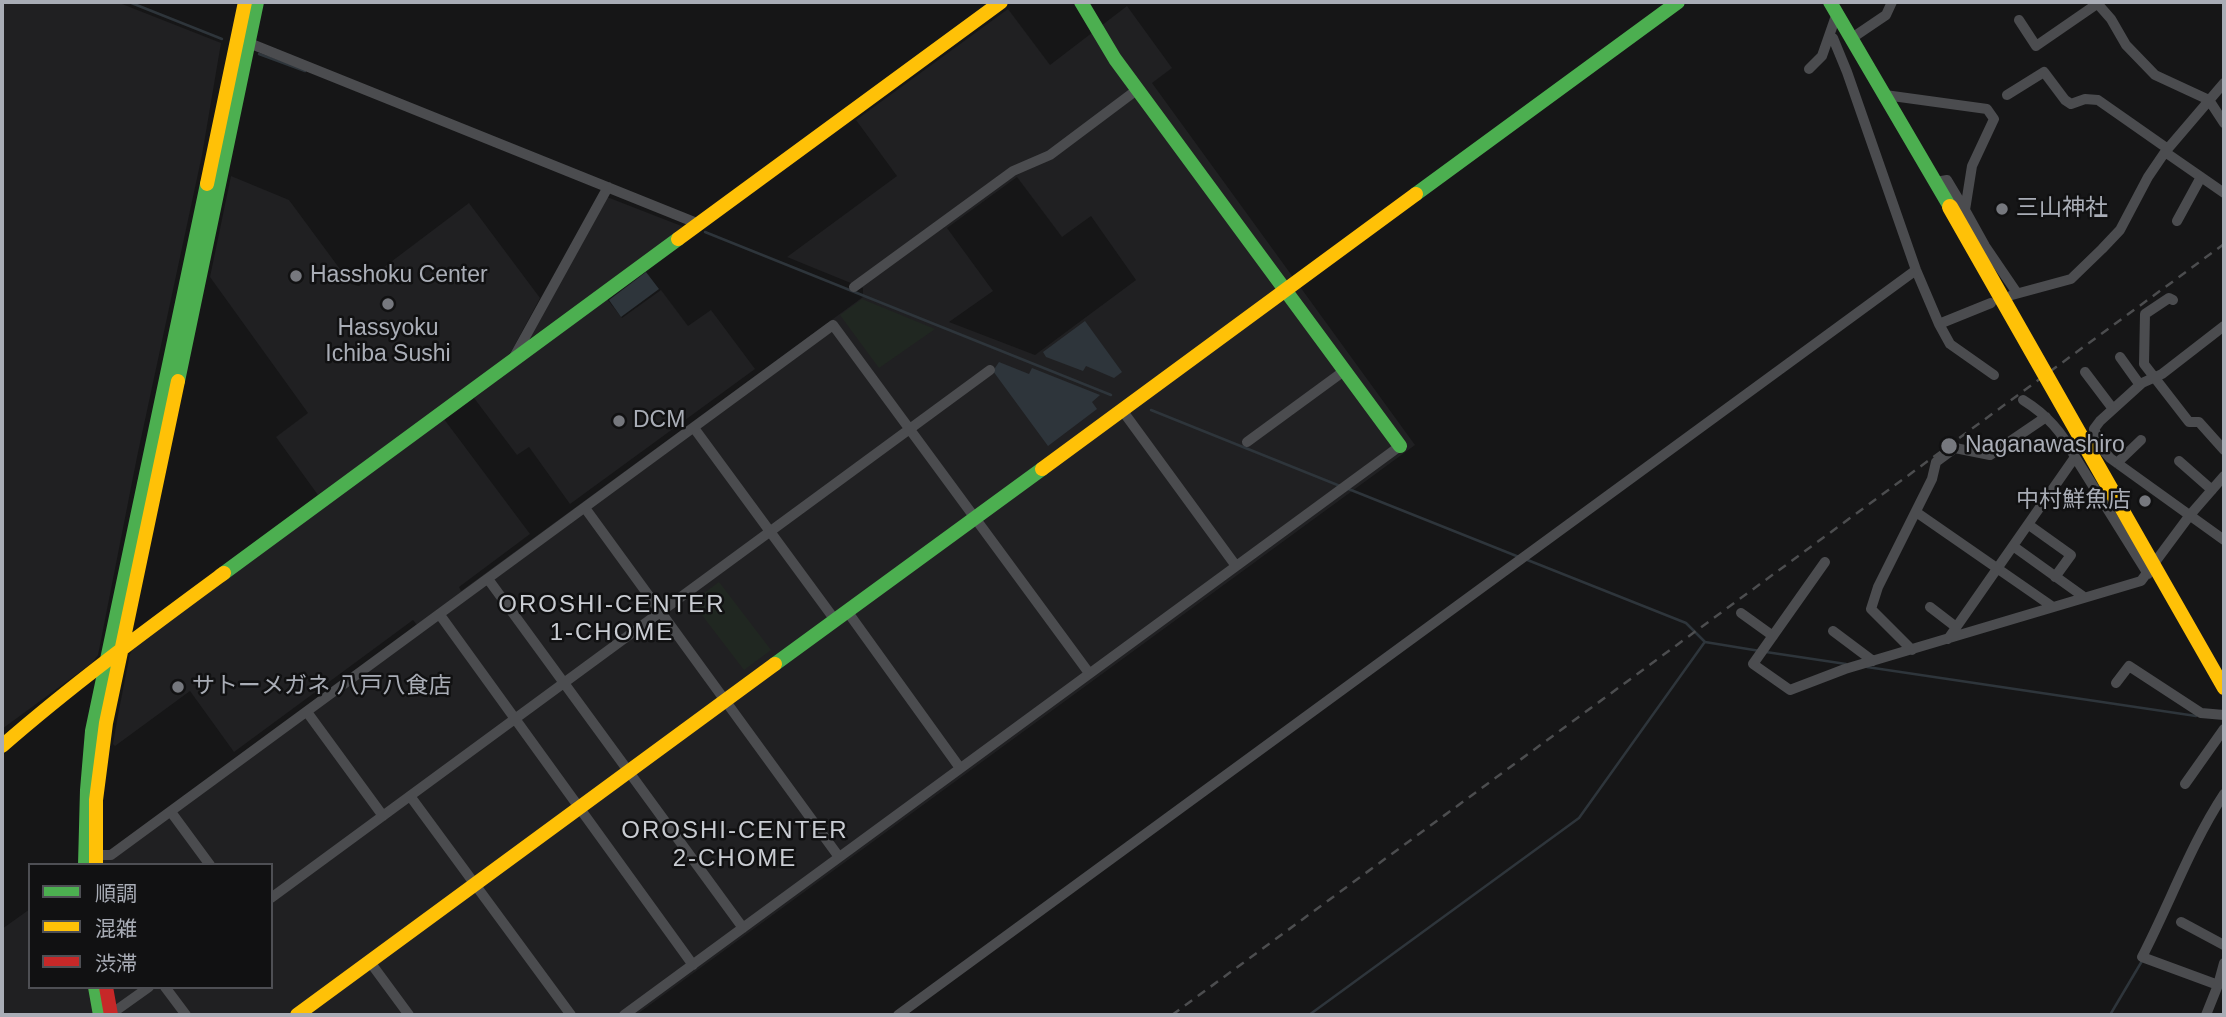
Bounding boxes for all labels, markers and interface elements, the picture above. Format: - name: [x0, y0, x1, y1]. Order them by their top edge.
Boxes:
- place label: 三山神社: [2016, 195, 2108, 223]
- marker: 三山神社: [1994, 201, 2010, 217]
- place label: Hasshoku Center: [310, 262, 488, 290]
- marker: Hasshoku Center: [288, 268, 304, 284]
- marker: Hassyoku Ichiba Sushi: [380, 296, 396, 312]
- place label: Hassyoku Ichiba Sushi: [325, 315, 451, 369]
- place label: DCM: [633, 407, 685, 435]
- marker: DCM: [611, 413, 627, 429]
- place label: Naganawashiro: [1965, 432, 2125, 460]
- marker: Naganawashiro: [1939, 436, 1959, 456]
- place label: 中村鮮魚店: [2016, 487, 2131, 515]
- marker: 中村鮮魚店: [2137, 493, 2153, 509]
- district label: OROSHI-CENTER 1-CHOME: [500, 591, 724, 647]
- place label: サトーメガネ 八戸八食店: [192, 673, 451, 701]
- marker: サトーメガネ 八戸八食店: [170, 679, 186, 695]
- district label: OROSHI-CENTER 2-CHOME: [623, 817, 847, 873]
- legend: [28, 863, 273, 989]
- text: 順調: [95, 882, 137, 905]
- text: 混雑: [95, 917, 137, 940]
- text: 渋滞: [95, 952, 137, 975]

